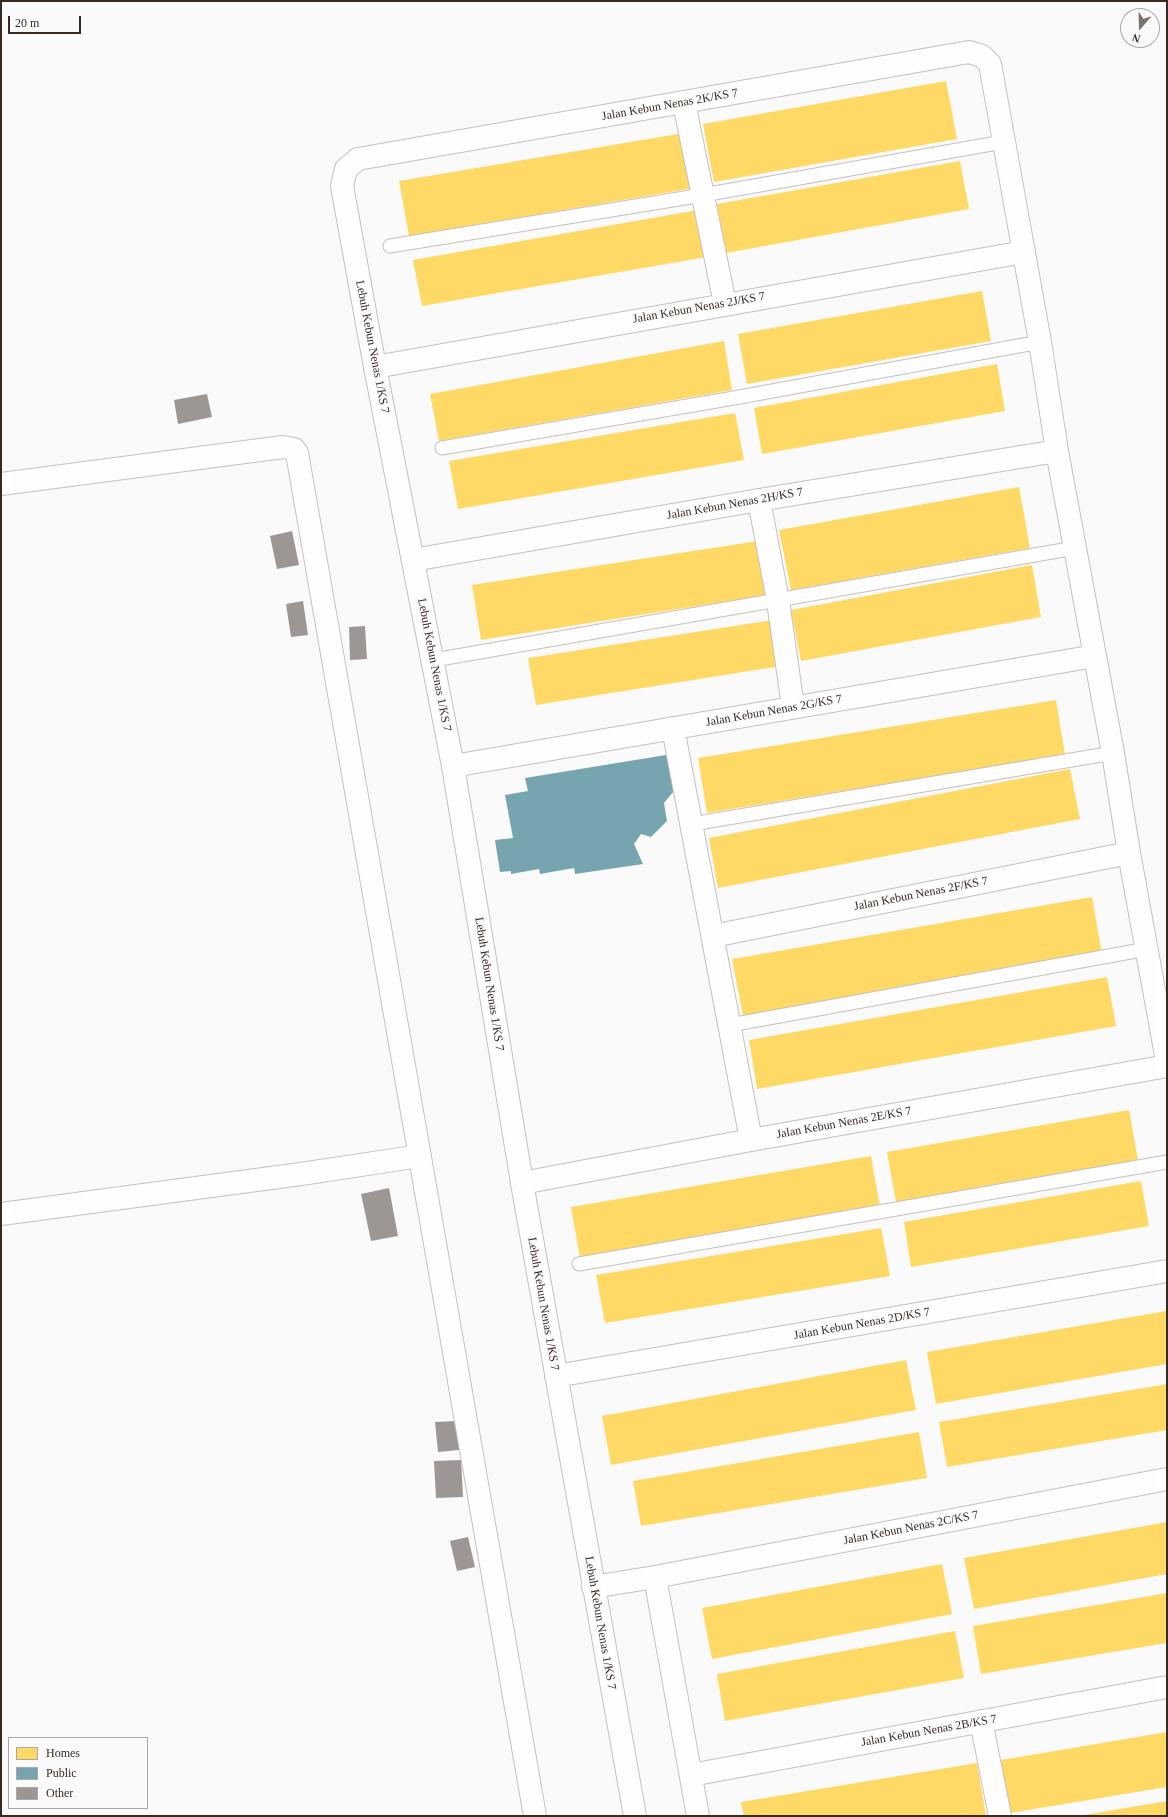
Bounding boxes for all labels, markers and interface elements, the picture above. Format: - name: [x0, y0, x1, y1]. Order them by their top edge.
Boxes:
- scale bar: [10, 8, 83, 34]
- north arrow: [1120, 8, 1160, 48]
- text: 20 m: [15, 16, 39, 30]
- text: N: [1130, 31, 1142, 45]
- street label: Jalan Kebun Nenas 2K/KS 7: [601, 86, 739, 124]
- street label: Lebuh Kebun Nenas 1/KS 7: [352, 279, 392, 415]
- street label: Jalan Kebun Nenas 2J/KS 7: [632, 289, 766, 327]
- street label: Jalan Kebun Nenas 2H/KS 7: [666, 485, 804, 523]
- street label: Lebuh Kebun Nenas 1/KS 7: [414, 597, 454, 733]
- street label: Jalan Kebun Nenas 2G/KS 7: [705, 692, 843, 730]
- street label: Jalan Kebun Nenas 2F/KS 7: [853, 874, 989, 914]
- street label: Lebuh Kebun Nenas 1/KS 7: [471, 916, 507, 1052]
- street label: Jalan Kebun Nenas 2E/KS 7: [775, 1104, 913, 1142]
- street label: Lebuh Kebun Nenas 1/KS 7: [524, 1236, 562, 1372]
- street label: Jalan Kebun Nenas 2D/KS 7: [793, 1305, 931, 1343]
- street label: Jalan Kebun Nenas 2C/KS 7: [842, 1508, 980, 1548]
- street label: Lebuh Kebun Nenas 1/KS 7: [581, 1555, 619, 1691]
- street label: Jalan Kebun Nenas 2B/KS 7: [860, 1712, 998, 1750]
- legend: [8, 1737, 148, 1809]
- text: Homes: [46, 1746, 80, 1760]
- text: Public: [46, 1766, 77, 1780]
- text: Other: [46, 1786, 73, 1800]

